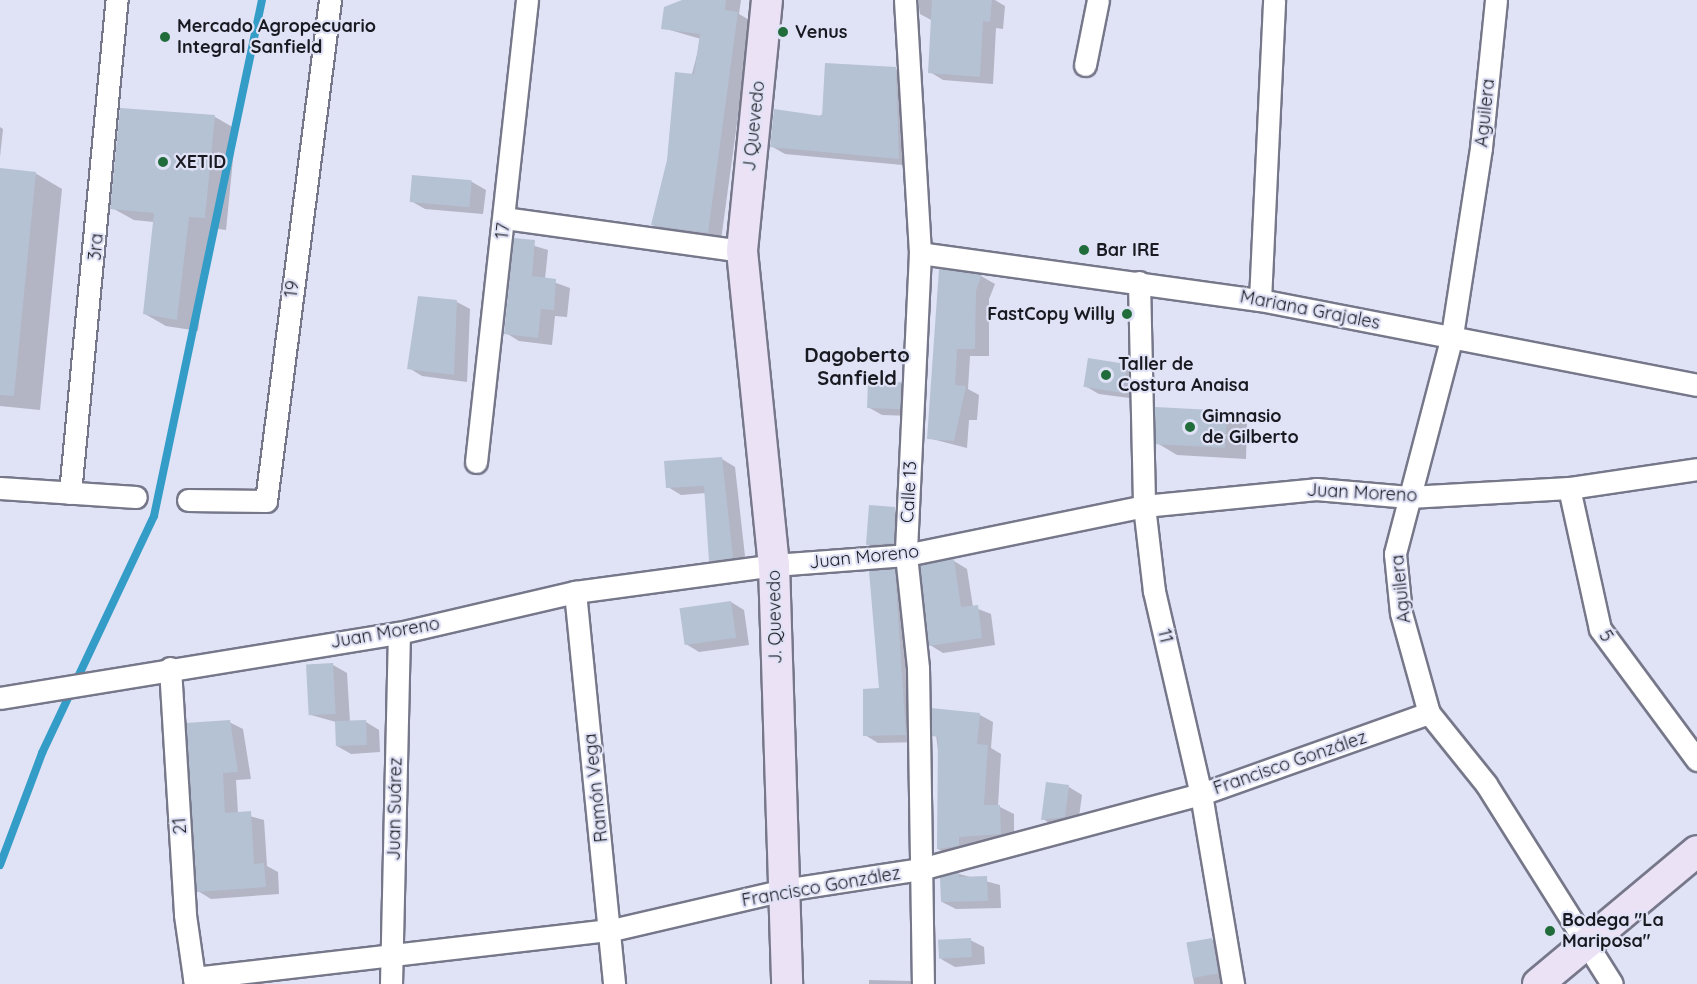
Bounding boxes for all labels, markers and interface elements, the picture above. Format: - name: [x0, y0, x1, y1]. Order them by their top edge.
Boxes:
- place label: Mercado Agropecuario Integral Sanfield: [177, 16, 376, 58]
- place label: Venus: [795, 21, 847, 43]
- marker: Venus: [776, 25, 790, 39]
- marker: Mercado Agropecuario Integral Sanfield: [158, 30, 172, 44]
- street label: Aguilera: [1471, 78, 1499, 148]
- street label: J Quevedo: [739, 80, 769, 172]
- place label: XETID: [175, 151, 226, 173]
- marker: XETID: [156, 155, 170, 169]
- street label: 17: [491, 222, 515, 240]
- street label: 3ra: [84, 233, 108, 261]
- place label: Bar IRE: [1096, 239, 1160, 261]
- marker: Bar IRE: [1077, 243, 1091, 257]
- street label: 19: [280, 279, 304, 299]
- street label: Mariana Grajales: [1238, 286, 1382, 334]
- place label: FastCopy Willy: [987, 303, 1115, 325]
- marker: FastCopy Willy: [1120, 307, 1134, 321]
- district label: Dagoberto Sanfield: [804, 342, 910, 389]
- place label: Taller de Costura Anaisa: [1118, 354, 1249, 397]
- marker: Taller de Costura Anaisa: [1099, 368, 1113, 382]
- place label: Gimnasio de Gilberto: [1202, 406, 1299, 448]
- marker: Gimnasio de Gilberto: [1183, 420, 1197, 434]
- street label: Calle 13: [897, 461, 921, 523]
- street label: Juan Moreno: [1306, 479, 1418, 507]
- street label: Juan Moreno: [808, 540, 920, 574]
- street label: Aguilera: [1387, 554, 1415, 624]
- street label: J. Quevedo: [763, 570, 787, 664]
- street label: Juan Moreno: [329, 613, 441, 653]
- street label: 5: [1594, 626, 1618, 646]
- street label: 11: [1153, 627, 1177, 645]
- street label: Francisco González: [1210, 727, 1370, 799]
- street label: Ramón Vega: [580, 733, 612, 843]
- street label: Juan Suárez: [383, 757, 407, 861]
- street label: 21: [169, 817, 191, 835]
- street label: Francisco González: [740, 862, 902, 912]
- place label: Bodega "La Mariposa": [1562, 910, 1664, 952]
- marker: Bodega "La Mariposa": [1543, 924, 1557, 938]

